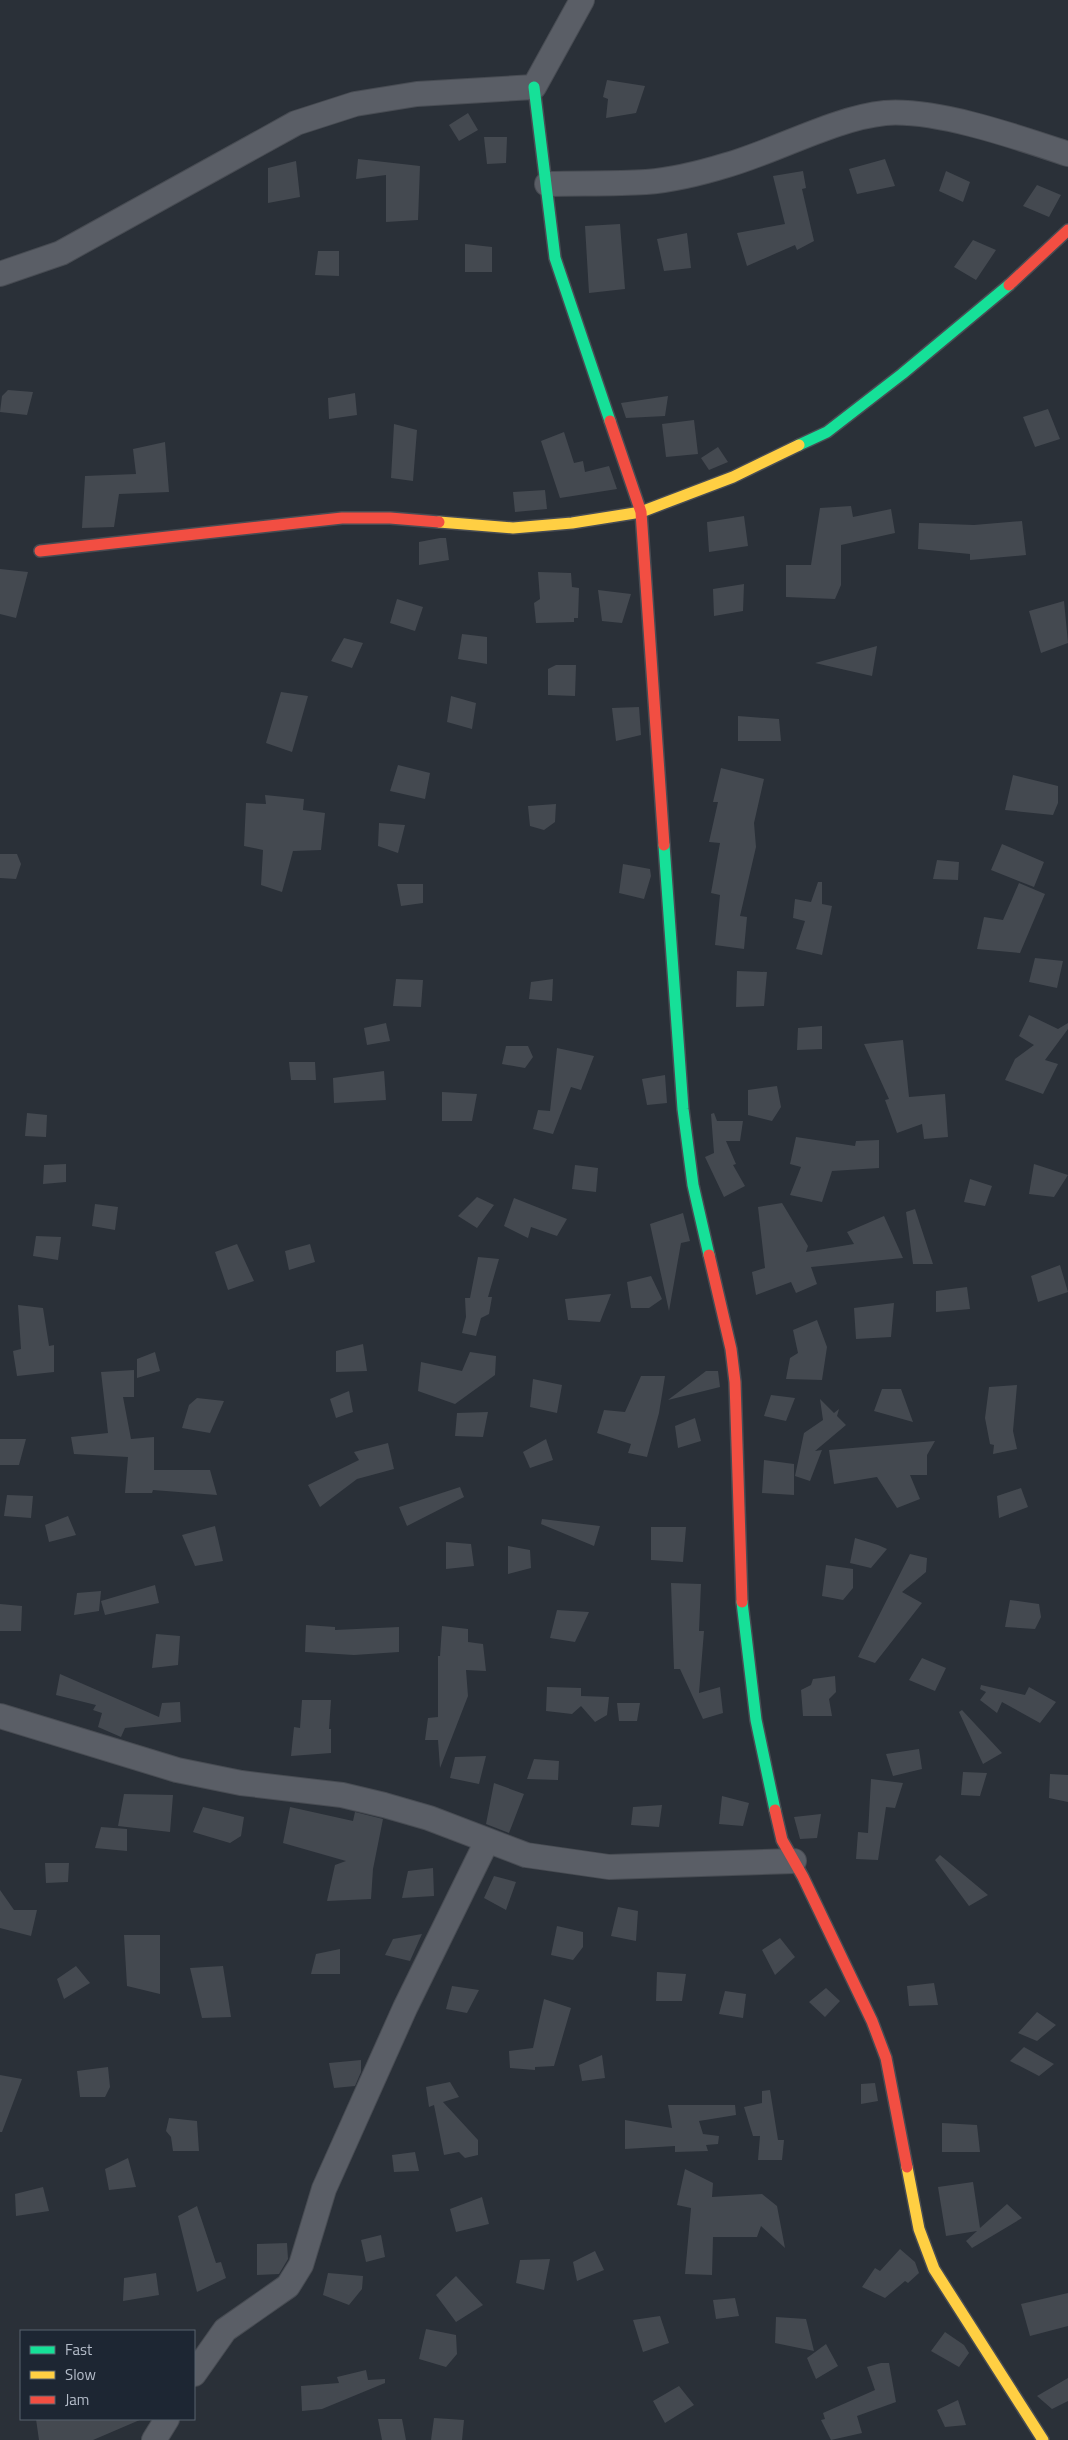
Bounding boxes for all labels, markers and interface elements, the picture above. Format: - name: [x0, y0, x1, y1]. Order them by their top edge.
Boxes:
- legend: [20, 2330, 195, 2420]
- text: Fast: [65, 2338, 93, 2361]
- text: Slow: [65, 2363, 96, 2386]
- text: Jam: [65, 2388, 89, 2411]

